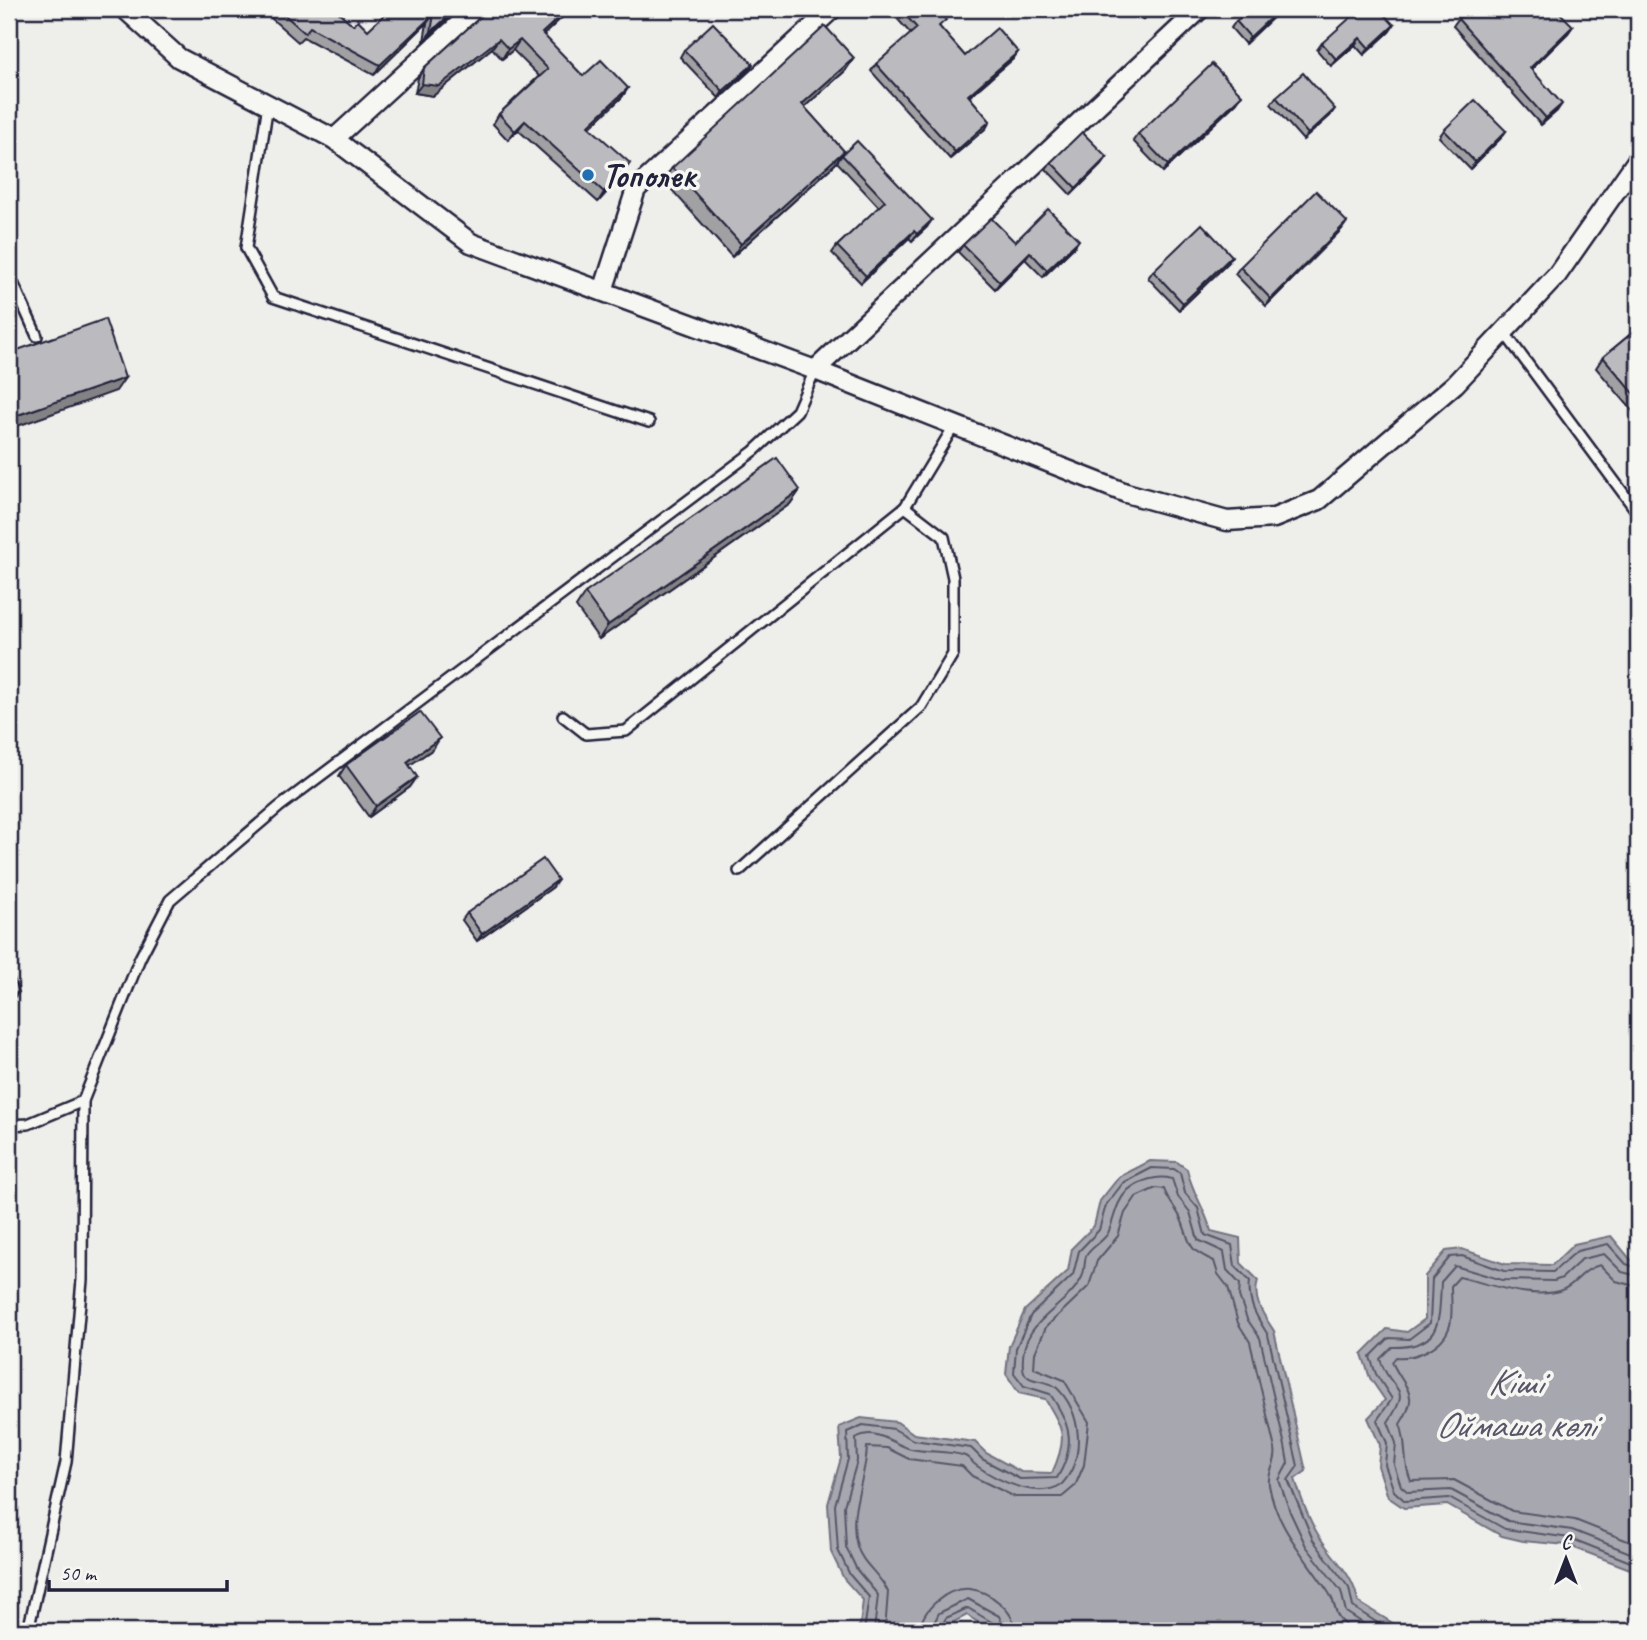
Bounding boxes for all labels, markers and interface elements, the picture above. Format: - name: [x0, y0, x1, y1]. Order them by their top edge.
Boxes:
- place label: Тополек: [602, 153, 698, 198]
- marker: Тополек: [580, 167, 596, 183]
- water label: Кіші Оймаша көлi: [1436, 1358, 1603, 1448]
- north arrow: [1532, 1524, 1602, 1594]
- text: С: [1561, 1531, 1573, 1555]
- scale bar: [49, 1549, 228, 1593]
- text: 50 m: [60, 1560, 98, 1586]

